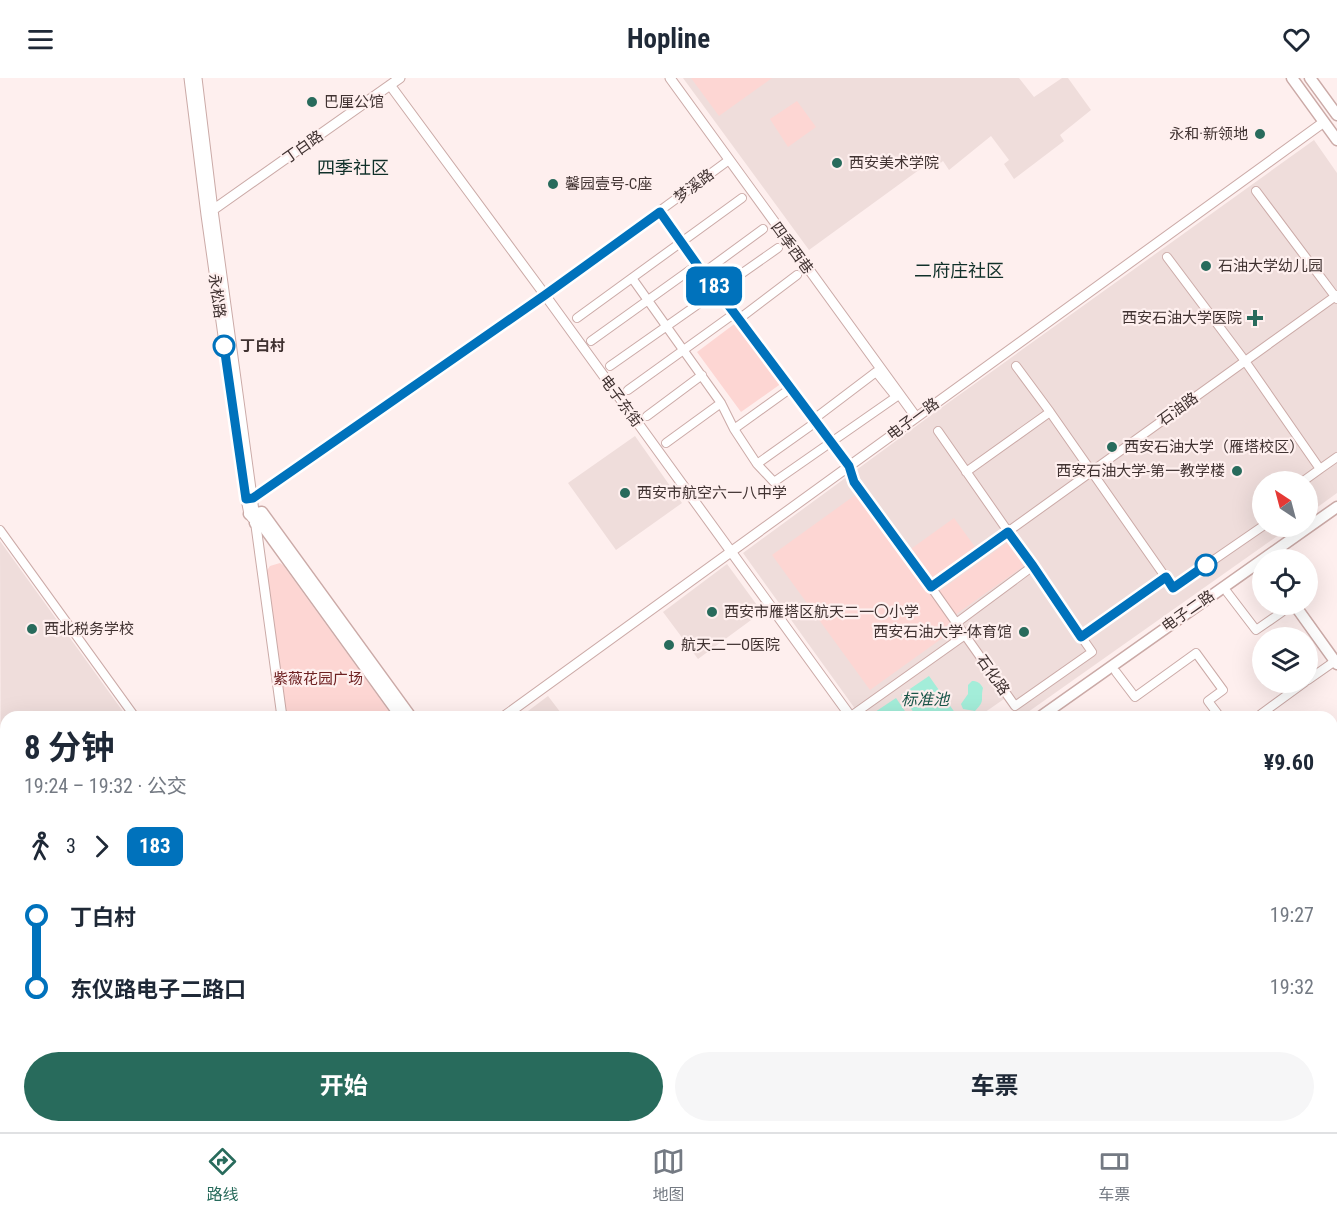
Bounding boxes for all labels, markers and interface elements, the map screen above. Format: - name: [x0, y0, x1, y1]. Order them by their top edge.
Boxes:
- icon: menu: [24, 23, 57, 56]
- text: Hopline: [627, 23, 710, 55]
- icon: heart: [1280, 23, 1313, 56]
- place label: 巴厘公馆: [324, 93, 384, 111]
- marker: 巴厘公馆: [305, 95, 319, 109]
- place label: 永和·新领地: [1169, 125, 1248, 143]
- street label: 丁白路: [279, 127, 327, 167]
- marker: 永和·新领地: [1253, 127, 1267, 141]
- place label: 西安美术学院: [849, 154, 939, 172]
- marker: 西安美术学院: [830, 156, 844, 170]
- district label: 四季社区: [317, 157, 389, 178]
- street label: 梦溪路: [671, 165, 717, 207]
- place label: 馨园壹号-C座: [565, 175, 652, 193]
- marker: 馨园壹号-C座: [546, 177, 560, 191]
- street label: 四季西巷: [767, 218, 817, 278]
- place label: 石油大学幼儿园: [1218, 257, 1323, 275]
- marker: 石油大学幼儿园: [1199, 259, 1213, 273]
- district label: 二府庄社区: [914, 260, 1004, 281]
- line badge: 183: [680, 266, 748, 306]
- street label: 永松路: [205, 272, 229, 320]
- text: 183: [698, 274, 730, 298]
- place label: 西安石油大学医院: [1122, 309, 1242, 327]
- marker: 西安石油大学医院: [1246, 309, 1264, 327]
- marker: 丁白村: [213, 335, 235, 357]
- place label: 丁白村: [240, 337, 285, 355]
- street label: 电子东街: [596, 371, 646, 431]
- street label: 石油路: [1155, 388, 1201, 430]
- street label: 电子一路: [883, 394, 943, 444]
- place label: 西安石油大学（雁塔校区）: [1124, 438, 1304, 456]
- marker: 西安石油大学（雁塔校区）: [1105, 440, 1119, 454]
- place label: 西安石油大学-第一教学楼: [1056, 462, 1225, 480]
- marker: 西安石油大学-第一教学楼: [1230, 464, 1244, 478]
- north arrow: [1252, 471, 1318, 537]
- map controls: [1252, 471, 1318, 693]
- place label: 西安市航空六一八中学: [637, 484, 787, 502]
- marker: 西安市航空六一八中学: [618, 486, 632, 500]
- button: locate: [1252, 549, 1318, 615]
- unlabelled marker: [1195, 554, 1217, 576]
- street label: 电子二路: [1158, 586, 1218, 636]
- place label: 西安市雁塔区航天二一〇小学: [724, 603, 919, 621]
- marker: 西安市雁塔区航天二一〇小学: [705, 605, 719, 619]
- place label: 西北税务学校: [44, 620, 134, 638]
- marker: 西北税务学校: [25, 622, 39, 636]
- place label: 西安石油大学-体育馆: [873, 623, 1012, 641]
- marker: 西安石油大学-体育馆: [1017, 625, 1031, 639]
- button: layers: [1252, 627, 1318, 693]
- place label: 航天二一O医院: [681, 636, 780, 654]
- marker: 航天二一O医院: [662, 638, 676, 652]
- street label: 石化路: [973, 651, 1013, 699]
- park label: 紫薇花园广场: [273, 670, 363, 688]
- water label: 标准池: [901, 690, 951, 709]
- text: 8 分钟: [24, 728, 114, 767]
- text: ¥9.60: [1264, 750, 1314, 775]
- text: 19:24 – 19:32 · 公交: [24, 774, 187, 798]
- icon: walk: [24, 830, 57, 863]
- icon: forward: [85, 830, 118, 863]
- text: 3: [66, 834, 76, 858]
- text: 183: [139, 834, 171, 858]
- text: 19:27: [1270, 903, 1314, 927]
- text: 丁白村: [70, 905, 136, 930]
- text: 19:32: [1270, 975, 1314, 999]
- text: 东仪路电子二路口: [70, 977, 246, 1002]
- button: 开始: [24, 1052, 663, 1121]
- button: 车票: [675, 1052, 1314, 1121]
- tab: 路线: [206, 1145, 239, 1205]
- tab: 地图: [652, 1145, 685, 1205]
- tab: 车票: [1098, 1145, 1131, 1205]

